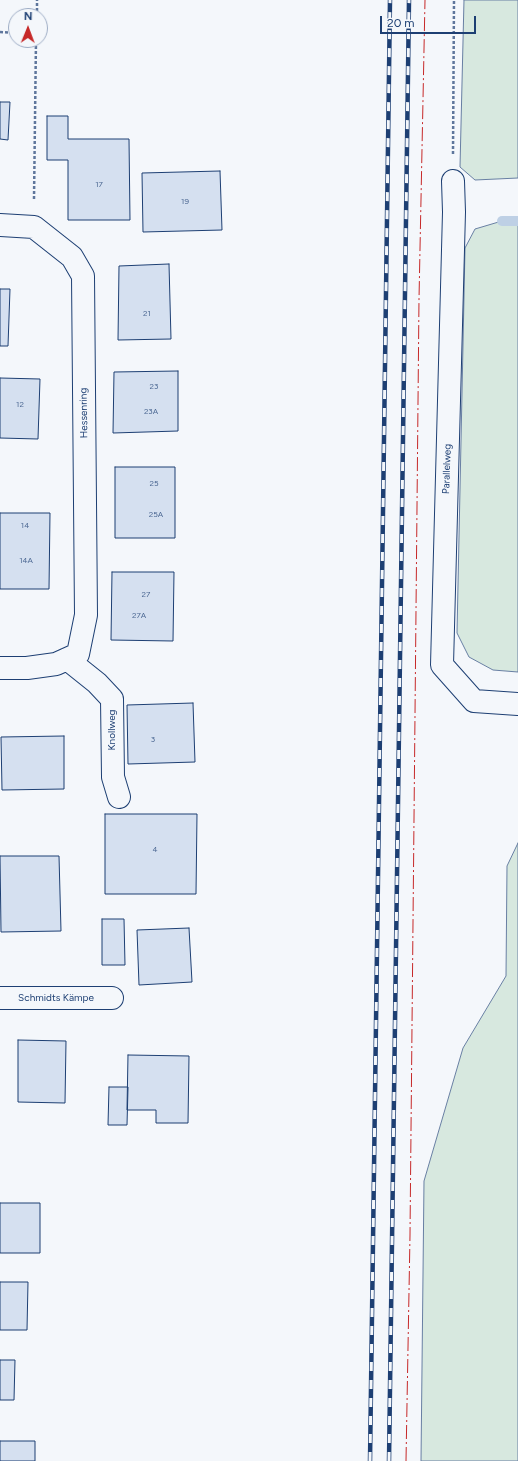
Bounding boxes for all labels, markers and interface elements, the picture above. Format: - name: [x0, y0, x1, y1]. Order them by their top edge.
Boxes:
- north arrow: [8, 8, 48, 48]
- scale bar: [382, 8, 478, 34]
- text: N: [24, 10, 33, 23]
- text: 20 m: [387, 16, 415, 30]
- house number: 17: [95, 180, 103, 190]
- house number: 19: [181, 197, 189, 207]
- house number: 21: [143, 309, 151, 319]
- house number: 23: [150, 382, 158, 392]
- street label: Hessenring: [78, 388, 90, 438]
- house number: 12: [16, 400, 24, 410]
- house number: 23A: [144, 407, 158, 417]
- street label: Parallelweg: [440, 444, 454, 494]
- house number: 25: [149, 479, 159, 489]
- house number: 25A: [149, 510, 163, 520]
- house number: 14: [21, 521, 29, 531]
- house number: 14A: [19, 556, 33, 566]
- house number: 27: [142, 590, 150, 600]
- house number: 27A: [132, 611, 146, 621]
- street label: Knollweg: [106, 710, 118, 750]
- house number: 3: [151, 735, 155, 745]
- house number: 4: [153, 845, 157, 855]
- street label: Schmidts Kämpe: [18, 992, 94, 1004]

